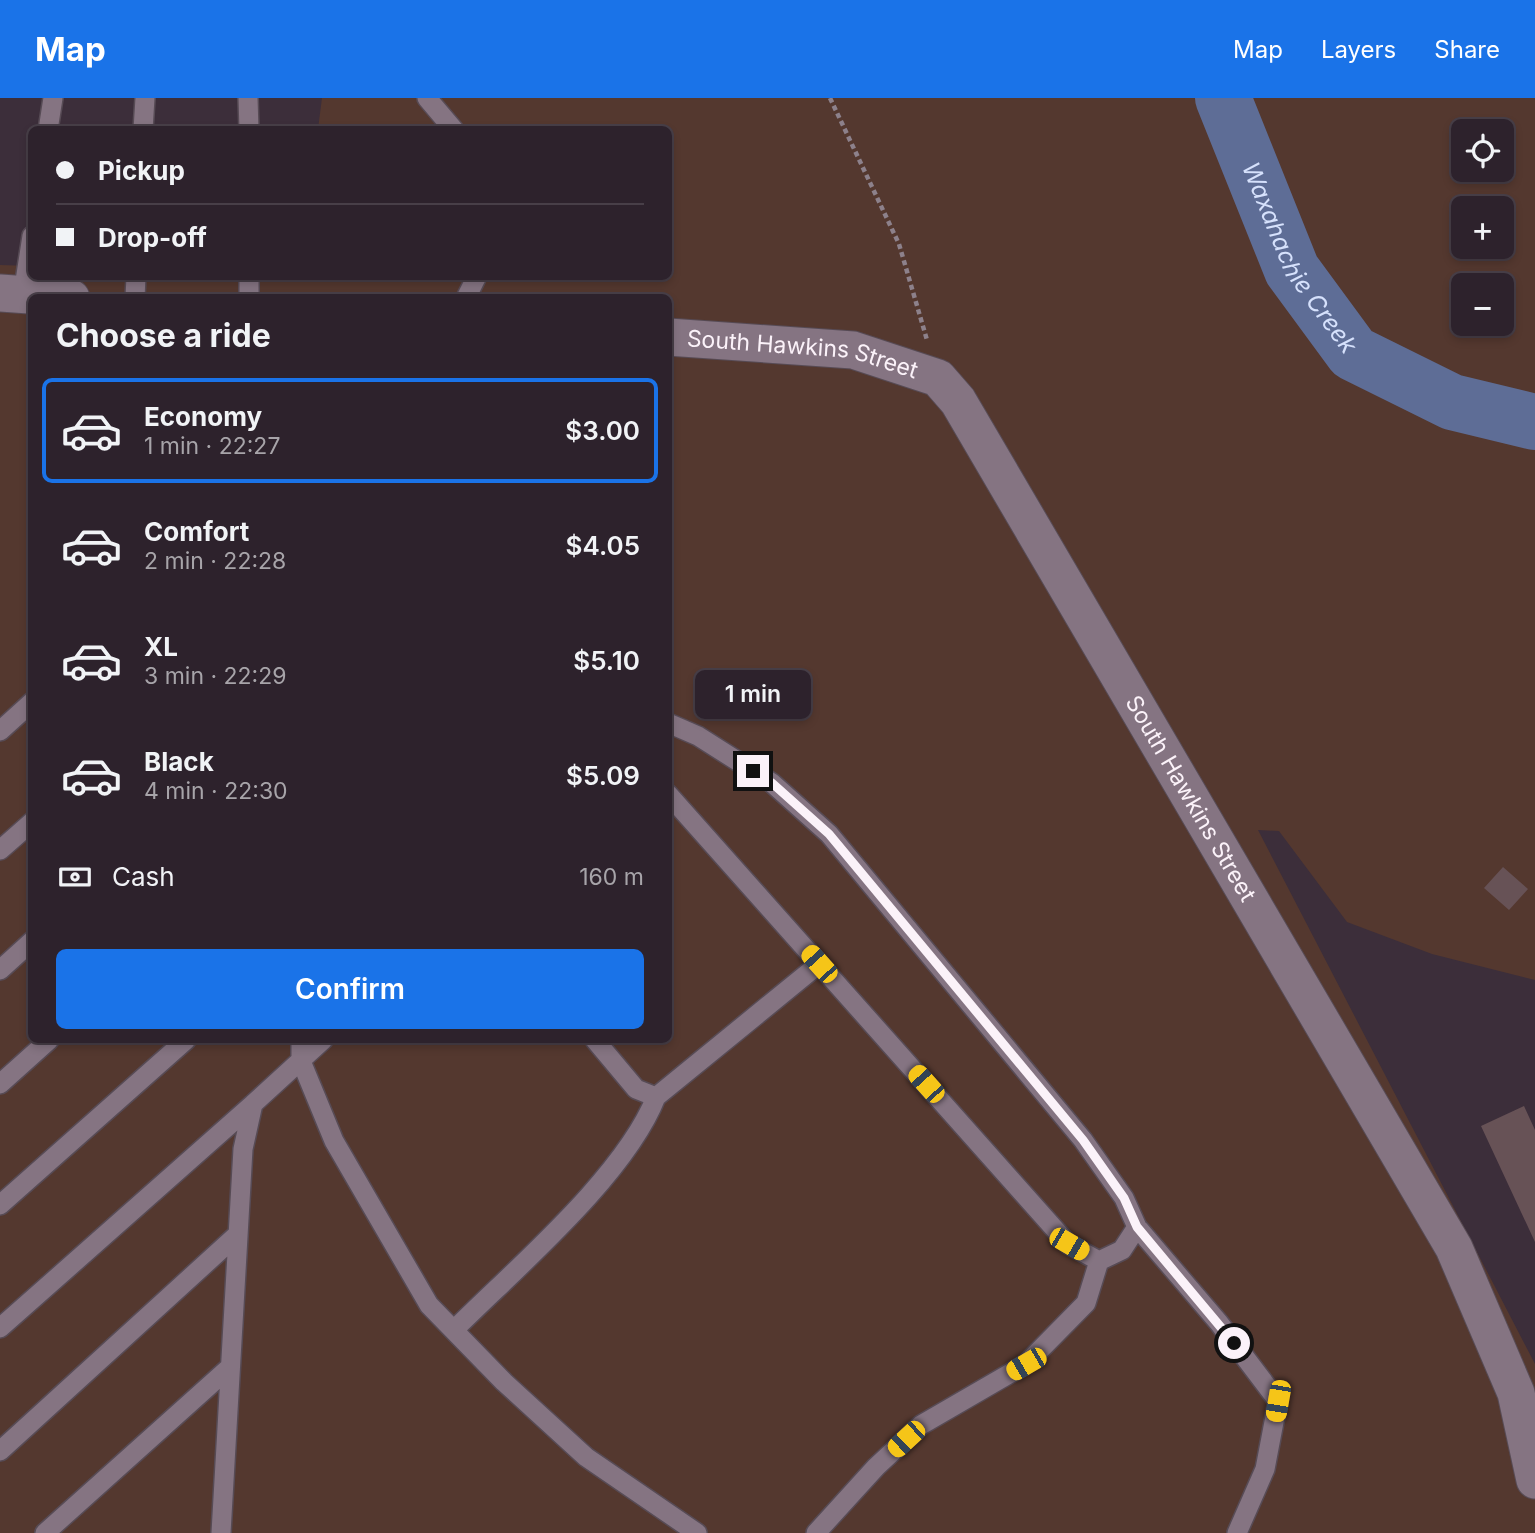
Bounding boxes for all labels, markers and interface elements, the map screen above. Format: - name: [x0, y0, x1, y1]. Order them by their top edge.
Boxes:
- text: Map: [35, 29, 106, 69]
- text: Map: [1233, 35, 1283, 64]
- text: Layers: [1321, 35, 1396, 64]
- text: Share: [1434, 35, 1500, 64]
- map controls: [1451, 119, 1514, 336]
- button: locate: [1451, 119, 1514, 182]
- text: Pickup: [98, 155, 185, 186]
- water label: Waxahachie Creek: [1236, 158, 1364, 360]
- button: +: [1451, 196, 1514, 259]
- text: Drop-off: [98, 222, 207, 253]
- button: −: [1451, 273, 1514, 336]
- text: Choose a ride: [56, 316, 271, 355]
- street label: South Hawkins Street: [686, 324, 922, 385]
- icon: car: [60, 399, 123, 462]
- text: Economy: [144, 401, 262, 432]
- text: $3.00: [565, 415, 640, 446]
- text: 1 min · 22:27: [144, 432, 280, 460]
- icon: car: [60, 514, 123, 577]
- text: Comfort: [144, 516, 249, 547]
- text: $4.05: [566, 530, 640, 561]
- text: 2 min · 22:28: [144, 547, 286, 575]
- icon: car: [60, 629, 123, 692]
- text: XL: [144, 631, 178, 662]
- text: $5.10: [573, 645, 640, 676]
- text: 3 min · 22:29: [144, 662, 287, 690]
- callout: 1 min: [695, 670, 811, 718]
- text: 1 min: [725, 680, 781, 708]
- street label: South Hawkins Street: [1120, 690, 1262, 907]
- icon: car: [60, 744, 123, 807]
- text: Black: [144, 746, 214, 777]
- route end: [737, 755, 769, 787]
- text: $5.09: [566, 760, 640, 791]
- text: 4 min · 22:30: [144, 777, 288, 805]
- icon: cash: [56, 858, 94, 896]
- text: Cash: [112, 861, 175, 892]
- text: 160 m: [579, 863, 644, 891]
- car: [798, 941, 841, 987]
- button: Confirm: [56, 949, 644, 1029]
- car: [905, 1061, 948, 1107]
- car: [1046, 1224, 1093, 1264]
- route start: [1218, 1327, 1250, 1359]
- car: [1003, 1344, 1050, 1384]
- car: [1265, 1378, 1292, 1424]
- car: [884, 1417, 929, 1461]

